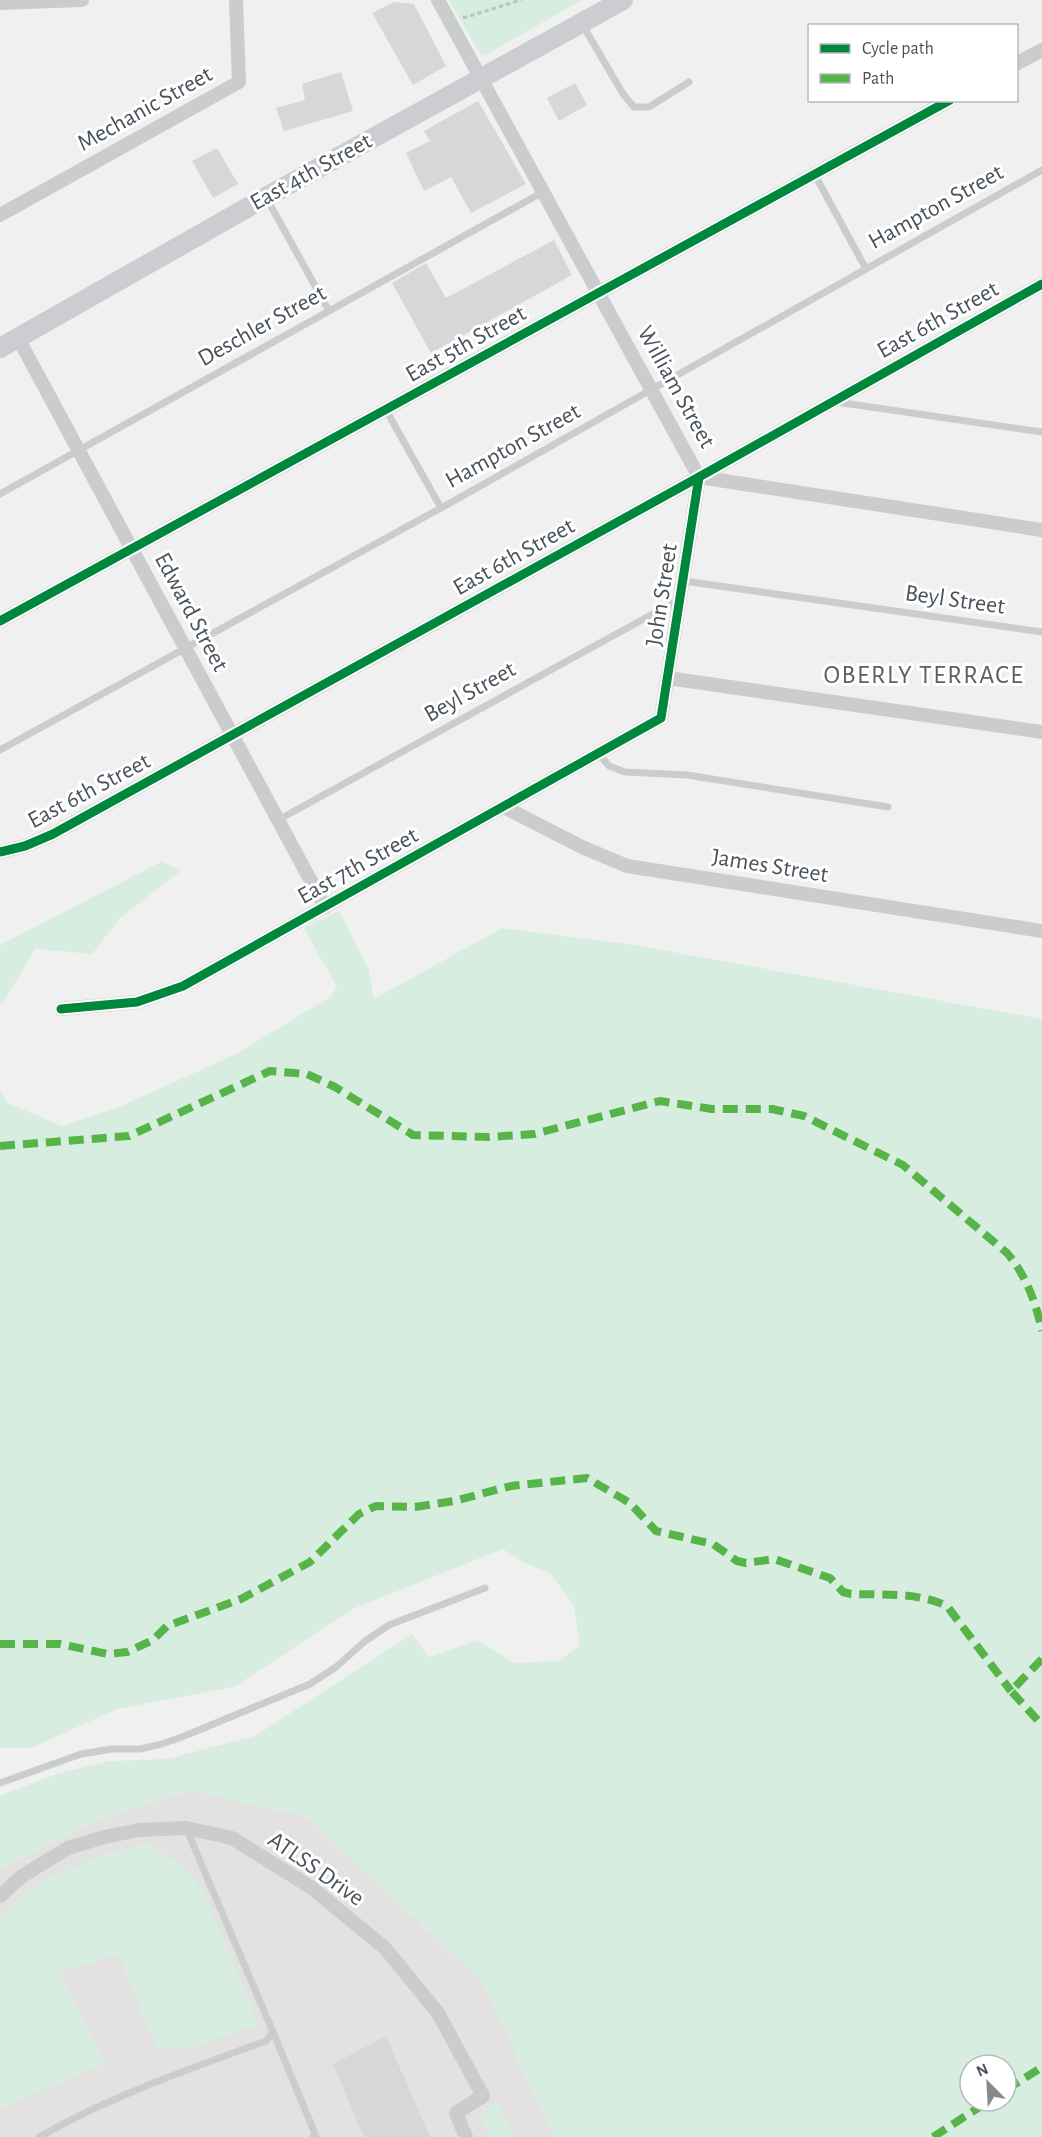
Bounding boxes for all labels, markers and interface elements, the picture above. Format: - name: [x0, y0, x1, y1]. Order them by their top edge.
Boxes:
- legend: [808, 24, 1018, 102]
- text: Cycle path: [862, 40, 934, 58]
- street label: Mechanic Street: [74, 62, 217, 156]
- text: Path: [862, 70, 894, 88]
- street label: East 4th Street: [246, 129, 376, 215]
- street label: Hampton Street: [865, 160, 1008, 254]
- street label: East 6th Street: [873, 277, 1003, 363]
- street label: Deschler Street: [194, 281, 330, 371]
- street label: East 5th Street: [402, 301, 530, 387]
- street label: William Street: [633, 322, 719, 452]
- street label: Hampton Street: [442, 399, 585, 493]
- street label: East 6th Street: [449, 514, 579, 600]
- street label: John Street: [642, 542, 682, 648]
- street label: Edward Street: [150, 549, 232, 676]
- street label: Beyl Street: [904, 581, 1007, 619]
- street label: Beyl Street: [420, 657, 520, 727]
- district label: OBERLY TERRACE: [824, 662, 1024, 688]
- street label: East 6th Street: [24, 749, 154, 833]
- street label: East 7th Street: [294, 823, 422, 909]
- street label: James Street: [710, 845, 830, 887]
- street label: ATLSS Drive: [264, 1827, 368, 1911]
- north arrow: [958, 2053, 1018, 2113]
- text: N: [974, 2061, 991, 2080]

